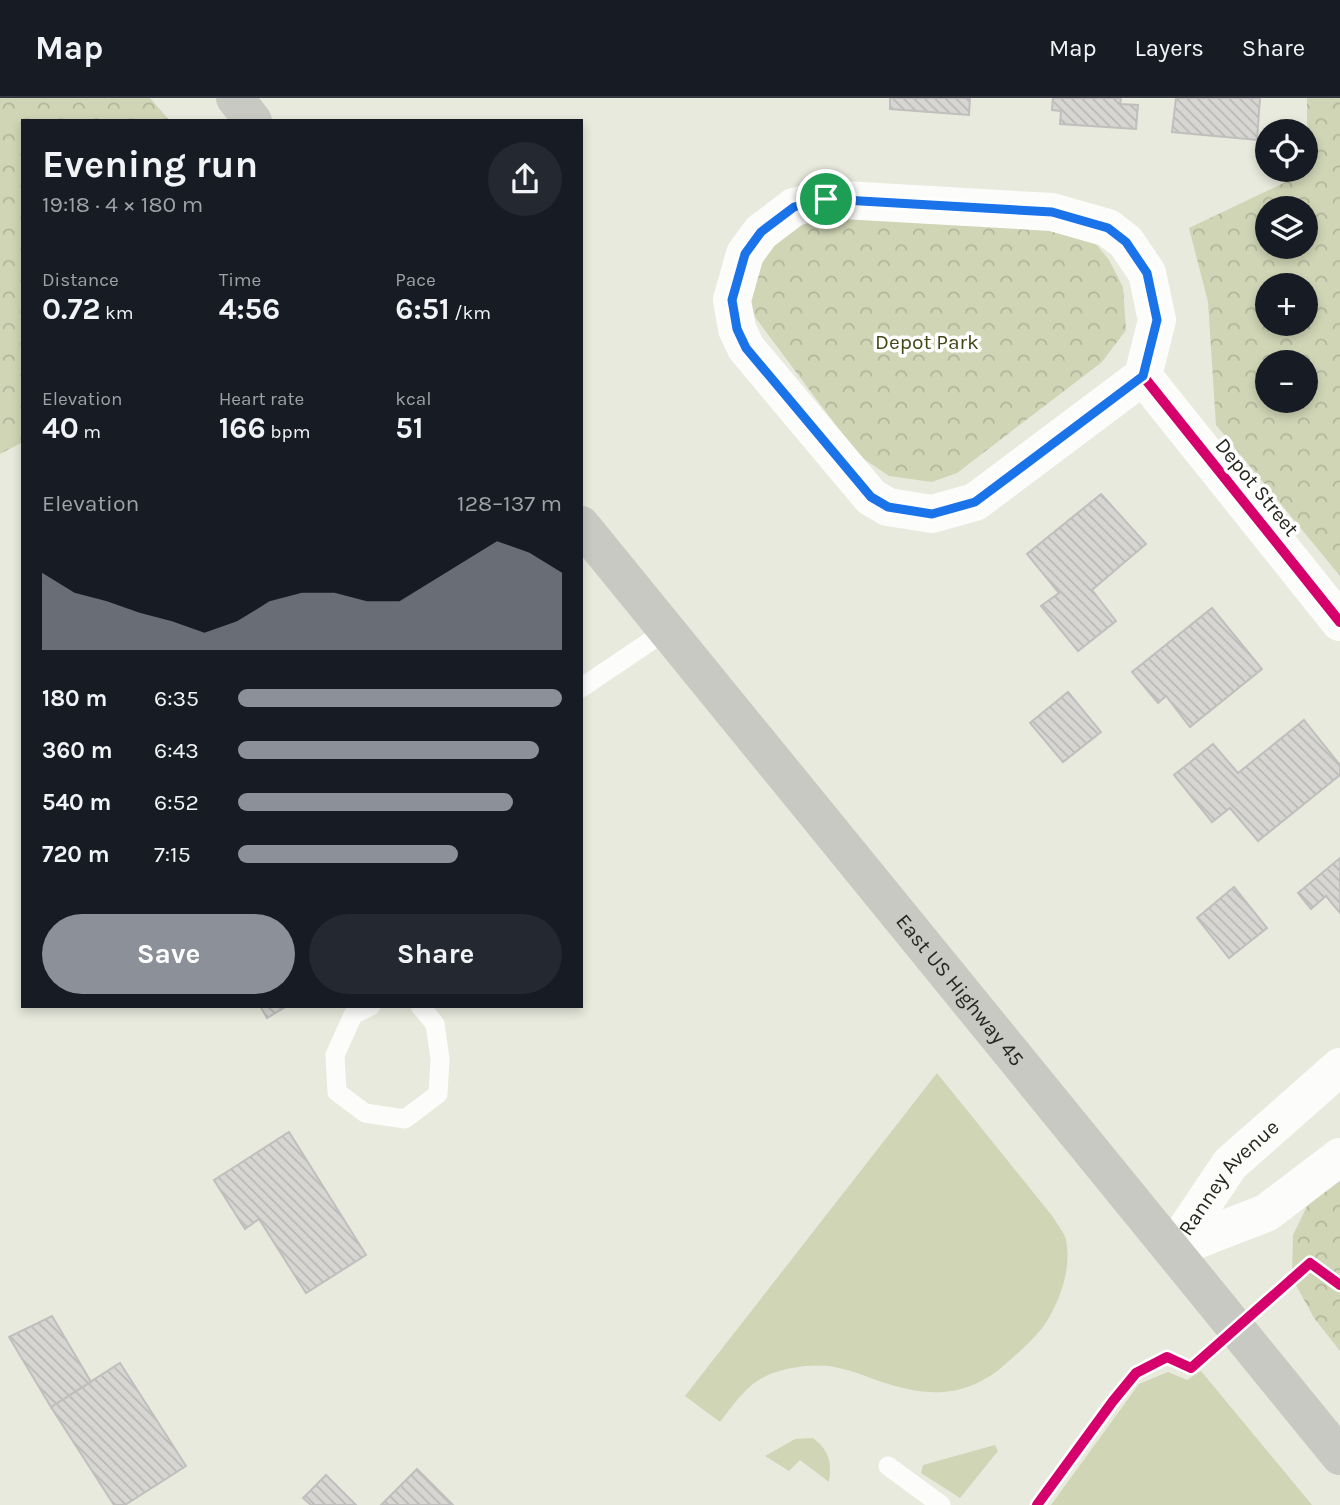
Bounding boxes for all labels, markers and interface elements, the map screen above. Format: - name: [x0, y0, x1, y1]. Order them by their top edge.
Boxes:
- text: Map: [35, 29, 103, 67]
- text: Map: [1049, 34, 1097, 62]
- text: Layers: [1135, 34, 1204, 62]
- text: Share: [1242, 34, 1305, 62]
- map controls: [1255, 119, 1318, 413]
- button: locate: [1255, 119, 1318, 182]
- text: Evening run: [42, 142, 258, 187]
- button: share: [488, 142, 562, 216]
- pin: [796, 169, 856, 229]
- icon: arrive: [807, 180, 845, 218]
- text: 19:18 · 4 × 180 m: [42, 191, 203, 218]
- button: layers: [1255, 196, 1318, 259]
- text: Distance: [42, 269, 119, 291]
- text: Time: [219, 269, 261, 291]
- text: Pace: [395, 269, 436, 291]
- button: +: [1255, 273, 1318, 336]
- text: 0.72: [42, 291, 101, 327]
- text: 4:56: [219, 291, 280, 327]
- text: 6:51: [395, 291, 450, 327]
- text: km: [101, 302, 134, 324]
- text: /km: [450, 302, 491, 324]
- park label: Depot Park: [875, 330, 979, 354]
- button: −: [1255, 350, 1318, 413]
- text: Elevation: [42, 388, 122, 410]
- text: Heart rate: [219, 388, 304, 410]
- text: kcal: [395, 388, 432, 410]
- text: 40: [42, 410, 79, 446]
- text: 166: [219, 410, 266, 446]
- text: 51: [395, 410, 423, 446]
- text: m: [79, 421, 101, 443]
- text: bpm: [266, 421, 310, 443]
- street label: Depot Street: [1210, 433, 1304, 541]
- text: Elevation: [42, 490, 139, 517]
- text: 128–137 m: [457, 490, 562, 517]
- text: 180 m: [42, 685, 107, 712]
- text: 6:35: [154, 685, 199, 712]
- text: 360 m: [42, 737, 112, 764]
- text: 6:43: [154, 737, 199, 764]
- text: 540 m: [42, 789, 111, 816]
- text: 6:52: [154, 789, 199, 816]
- text: 720 m: [42, 841, 110, 868]
- text: 7:15: [154, 841, 191, 868]
- street label: East US Highway 45: [891, 909, 1029, 1071]
- button: Save: [42, 914, 295, 994]
- button: Share: [309, 914, 562, 994]
- street label: Ranney Avenue: [1173, 1115, 1284, 1240]

